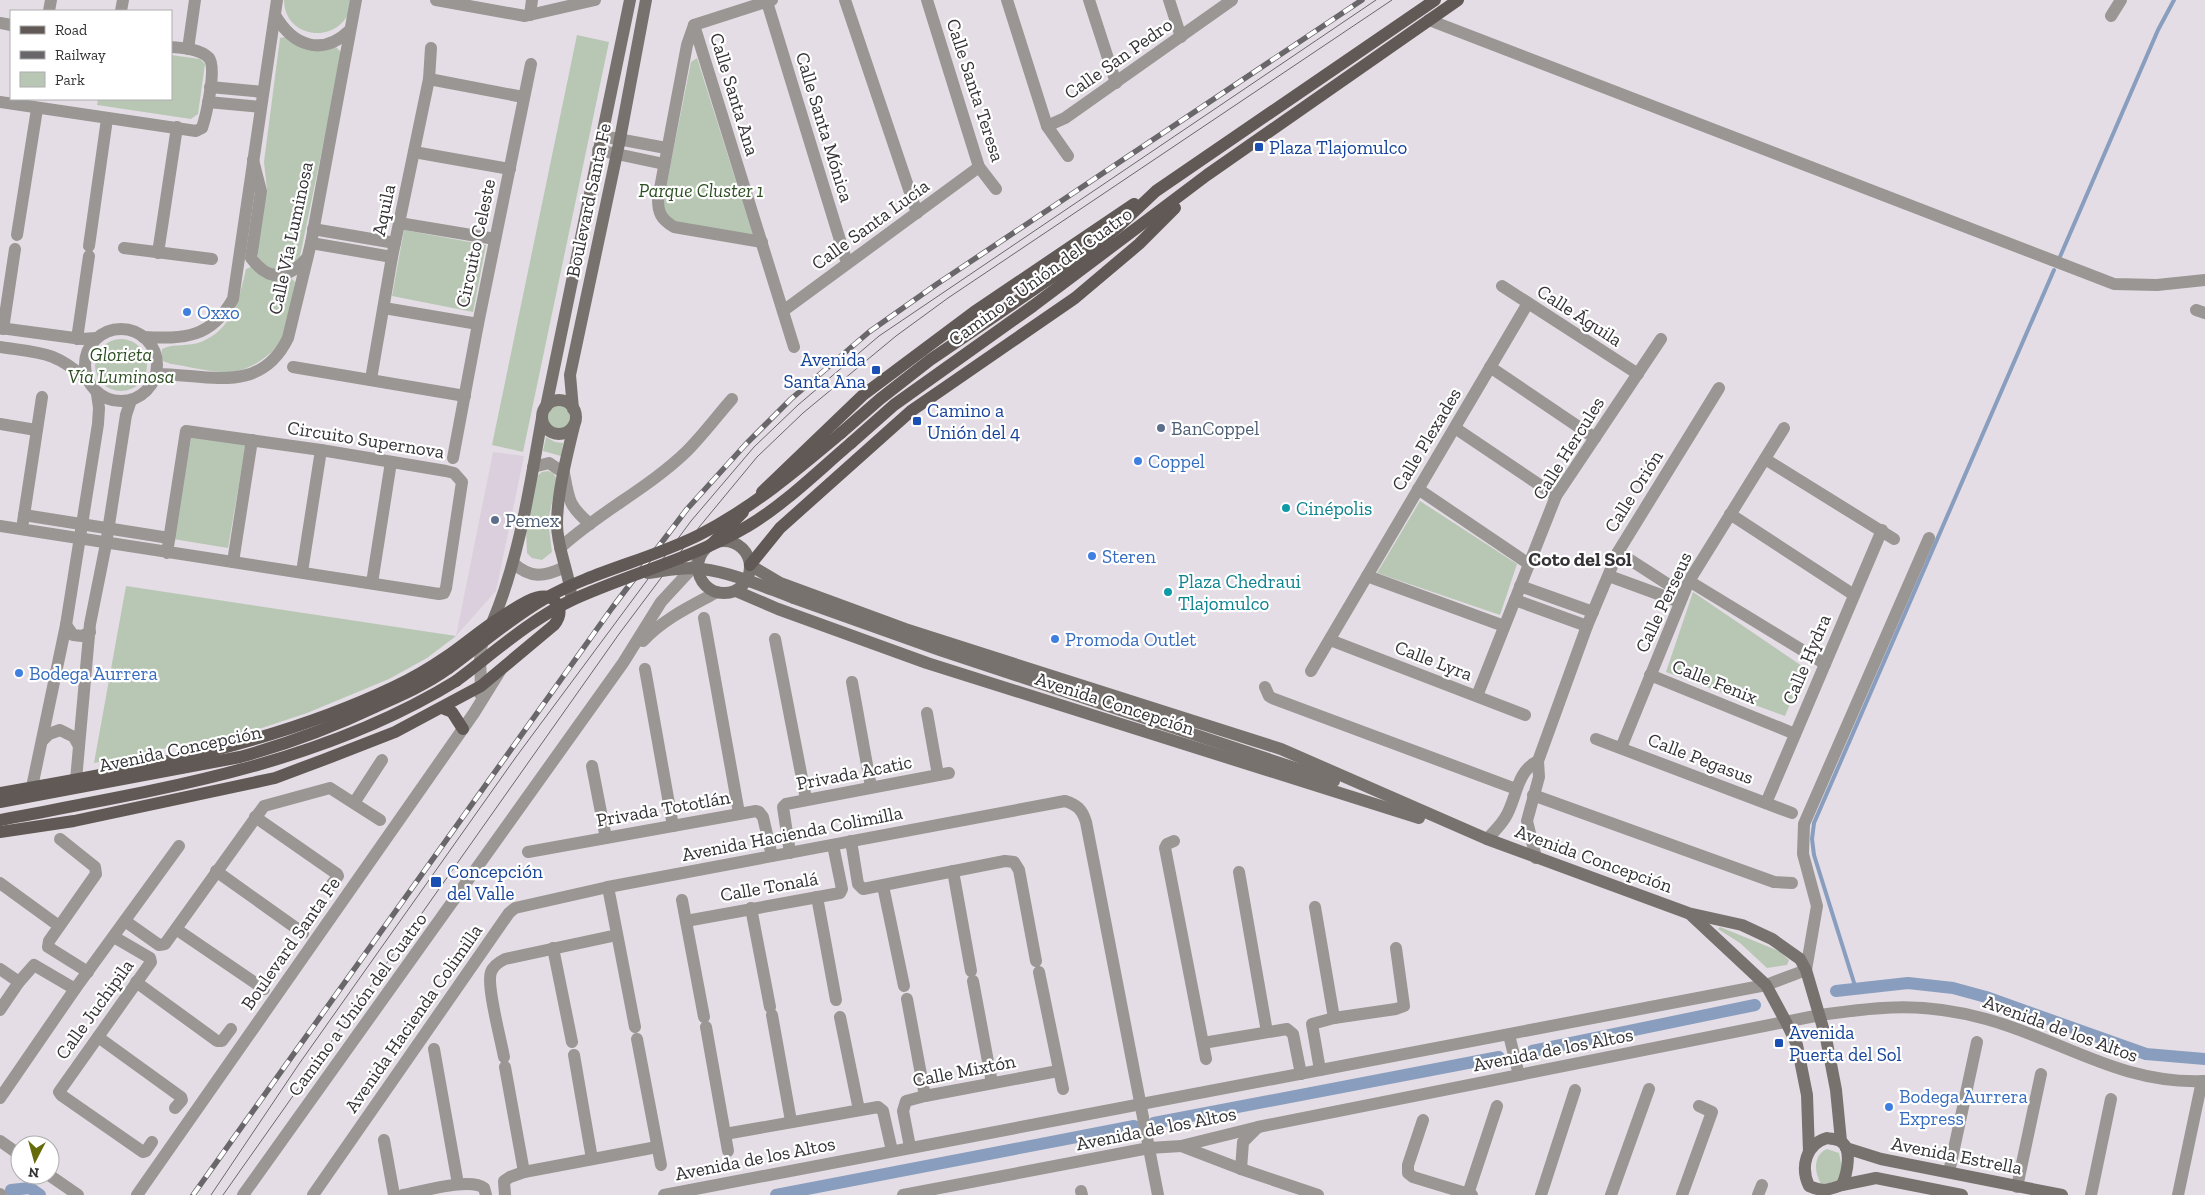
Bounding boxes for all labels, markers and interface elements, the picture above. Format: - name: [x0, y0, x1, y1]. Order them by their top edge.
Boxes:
- legend: [10, 10, 172, 100]
- street label: Calle San Pedro: [1060, 12, 1177, 104]
- street label: Calle Santa Teresa: [942, 16, 1009, 165]
- text: Road: [55, 21, 88, 39]
- street label: Calle Santa Ana: [705, 30, 764, 158]
- text: Railway: [55, 46, 106, 64]
- street label: Calle Santa Mónica: [791, 49, 858, 205]
- text: Park: [55, 71, 85, 89]
- street label: Boulevard Santa Fe: [561, 121, 616, 279]
- place label: Plaza Tlajomulco: [1269, 136, 1408, 159]
- marker: Plaza Tlajomulco: [1253, 141, 1265, 153]
- street label: Calle Vía Luminosa: [263, 160, 318, 317]
- street label: Calle Santa Lucía: [807, 174, 934, 275]
- street label: Circuito Celeste: [451, 177, 500, 310]
- park label: Parque Cluster 1: [638, 179, 764, 202]
- street label: Aquila: [367, 182, 400, 238]
- street label: Camino a Unión del Cuatro: [944, 202, 1137, 351]
- street label: Calle Águila: [1533, 279, 1627, 351]
- place label: Oxxo: [197, 301, 240, 324]
- marker: Oxxo: [181, 306, 193, 318]
- park label: Glorieta Vía Luminosa: [68, 343, 174, 388]
- place label: Avenida Santa Ana: [783, 348, 866, 393]
- marker: Avenida Santa Ana: [870, 364, 882, 376]
- street label: Calle Plexades: [1387, 384, 1466, 495]
- street label: Calle Hercules: [1528, 392, 1609, 504]
- place label: Camino a Unión del 4: [927, 399, 1020, 444]
- marker: Camino a Unión del 4: [911, 415, 923, 427]
- street label: Circuito Supernova: [286, 416, 446, 463]
- place label: BanCoppel: [1171, 417, 1259, 440]
- marker: BanCoppel: [1155, 422, 1167, 434]
- street label: Calle Orión: [1599, 446, 1668, 537]
- place label: Coppel: [1148, 450, 1205, 473]
- marker: Coppel: [1132, 455, 1144, 467]
- place label: Cinépolis: [1296, 497, 1372, 520]
- marker: Cinépolis: [1280, 502, 1292, 514]
- place label: Pemex: [505, 509, 560, 532]
- marker: Pemex: [489, 514, 501, 526]
- place label: Steren: [1102, 545, 1156, 568]
- district label: Coto del Sol: [1528, 547, 1632, 571]
- street label: Calle Perseus: [1630, 548, 1697, 656]
- marker: Steren: [1086, 550, 1098, 562]
- place label: Plaza Chedraui Tlajomulco: [1178, 570, 1301, 615]
- marker: Plaza Chedraui Tlajomulco: [1162, 586, 1174, 598]
- street label: Calle Hydra: [1777, 611, 1836, 708]
- place label: Promoda Outlet: [1065, 628, 1196, 651]
- marker: Promoda Outlet: [1049, 633, 1061, 645]
- street label: Calle Lyra: [1392, 635, 1476, 686]
- street label: Calle Fenix: [1669, 654, 1761, 709]
- place label: Bodega Aurrera: [29, 662, 158, 685]
- marker: Bodega Aurrera: [13, 667, 25, 679]
- street label: Avenida Concepción: [1033, 667, 1197, 740]
- street label: Avenida Concepción: [97, 720, 264, 777]
- street label: Calle Pegasus: [1645, 728, 1757, 789]
- street label: Privada Acatic: [794, 750, 914, 795]
- street label: Privada Tototlán: [594, 785, 732, 832]
- street label: Avenida Hacienda Colimilla: [680, 801, 904, 866]
- street label: Avenida Concepción: [1512, 819, 1676, 898]
- place label: Concepción del Valle: [447, 860, 543, 905]
- street label: Calle Tonalá: [718, 867, 820, 906]
- street label: Boulevard Santa Fe: [236, 872, 345, 1014]
- marker: Concepción del Valle: [429, 875, 443, 889]
- street label: Camino a Unión del Cuatro: [283, 908, 432, 1101]
- street label: Avenida Hacienda Colimilla: [340, 920, 487, 1117]
- street label: Calle Juchipila: [50, 955, 138, 1064]
- street label: Avenida de los Altos: [1980, 990, 2141, 1067]
- place label: Avenida Puerta del Sol: [1789, 1021, 1902, 1066]
- street label: Avenida de los Altos: [1471, 1023, 1635, 1076]
- marker: Avenida Puerta del Sol: [1773, 1037, 1785, 1049]
- street label: Calle Mixtón: [911, 1049, 1018, 1092]
- place label: Bodega Aurrera Express: [1899, 1085, 2028, 1130]
- marker: Bodega Aurrera Express: [1883, 1101, 1895, 1113]
- street label: Avenida de los Altos: [1074, 1102, 1238, 1155]
- street label: Avenida de los Altos: [673, 1132, 837, 1185]
- street label: Avenida Estrella: [1890, 1132, 2024, 1179]
- north arrow: [10, 1135, 60, 1185]
- text: N: [27, 1163, 40, 1181]

